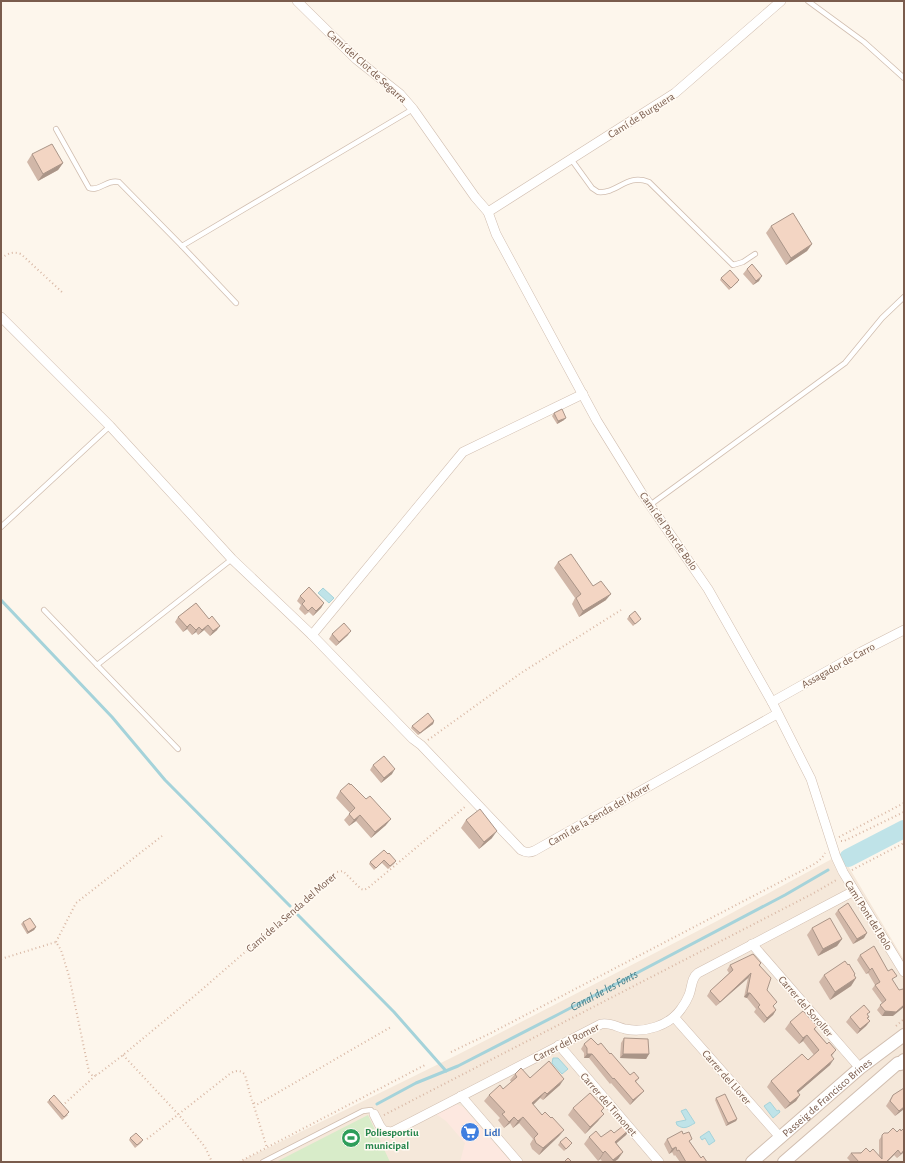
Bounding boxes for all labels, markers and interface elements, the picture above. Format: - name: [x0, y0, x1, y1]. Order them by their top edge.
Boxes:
- street label: Camí del Clot de Segarra: [325, 28, 409, 105]
- street label: Camí de Burguera: [606, 91, 676, 140]
- street label: Camí del Pont de Bolo: [637, 490, 700, 572]
- street label: Assagador de Carro: [800, 641, 877, 690]
- street label: Camí de la Senda del Morer: [546, 781, 652, 848]
- street label: Camí de la Senda del Morer: [244, 870, 339, 954]
- street label: Camí Pont del Bolo: [843, 878, 894, 952]
- water label: Canal de les Fonts: [568, 968, 640, 1013]
- street label: Carrer del Soroller: [776, 974, 835, 1039]
- street label: Carrer del Romer: [532, 1021, 601, 1064]
- street label: Carrer del Llorer: [700, 1048, 753, 1107]
- street label: Passeig de Francisco Brines: [780, 1056, 874, 1139]
- street label: Carrer del Timonet: [578, 1071, 639, 1138]
- supermarket icon: Lidl: [459, 1121, 481, 1143]
- sports icon: Poliesportiu municipal: [340, 1127, 362, 1149]
- place label: Poliesportiu municipal: [365, 1127, 419, 1151]
- place label: Lidl: [484, 1127, 500, 1138]

